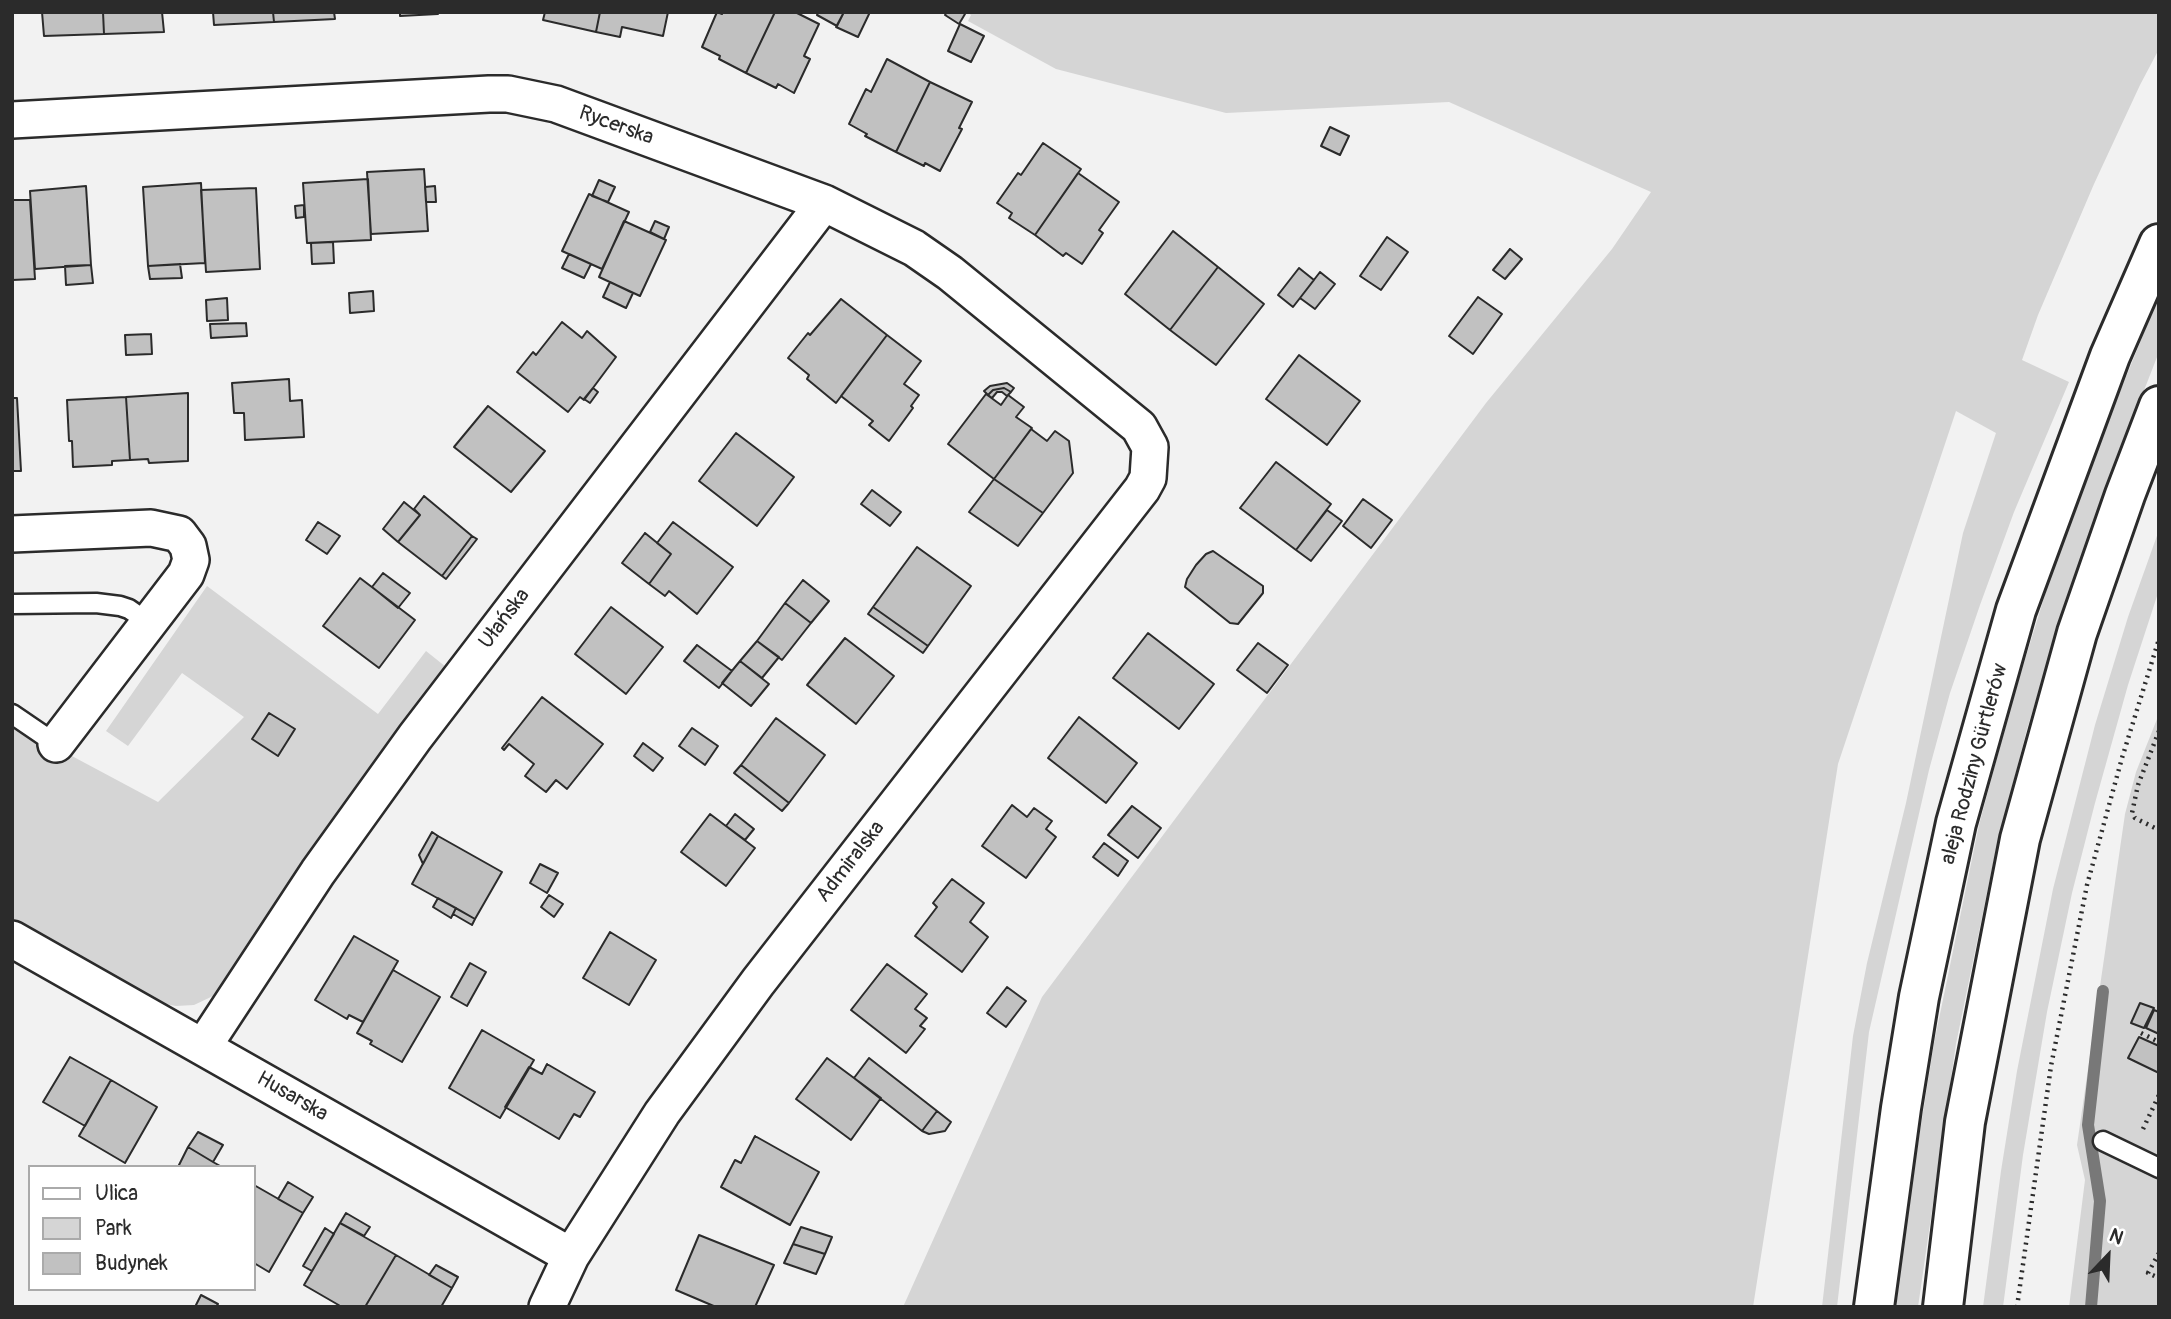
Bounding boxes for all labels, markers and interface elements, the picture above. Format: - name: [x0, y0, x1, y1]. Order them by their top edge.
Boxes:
- street label: Rycerska: [575, 101, 657, 151]
- street label: Ułańska: [474, 584, 536, 654]
- street label: aleja Rodziny Gürtlerów: [1936, 661, 2014, 867]
- street label: Admiralska: [811, 816, 891, 908]
- street label: Husarska: [252, 1066, 332, 1128]
- legend: [28, 1165, 256, 1291]
- text: Ulica: [95, 1180, 138, 1207]
- text: Park: [95, 1215, 132, 1242]
- north arrow: [2073, 1221, 2143, 1291]
- text: N: [2106, 1223, 2127, 1250]
- text: Budynek: [95, 1250, 168, 1277]

